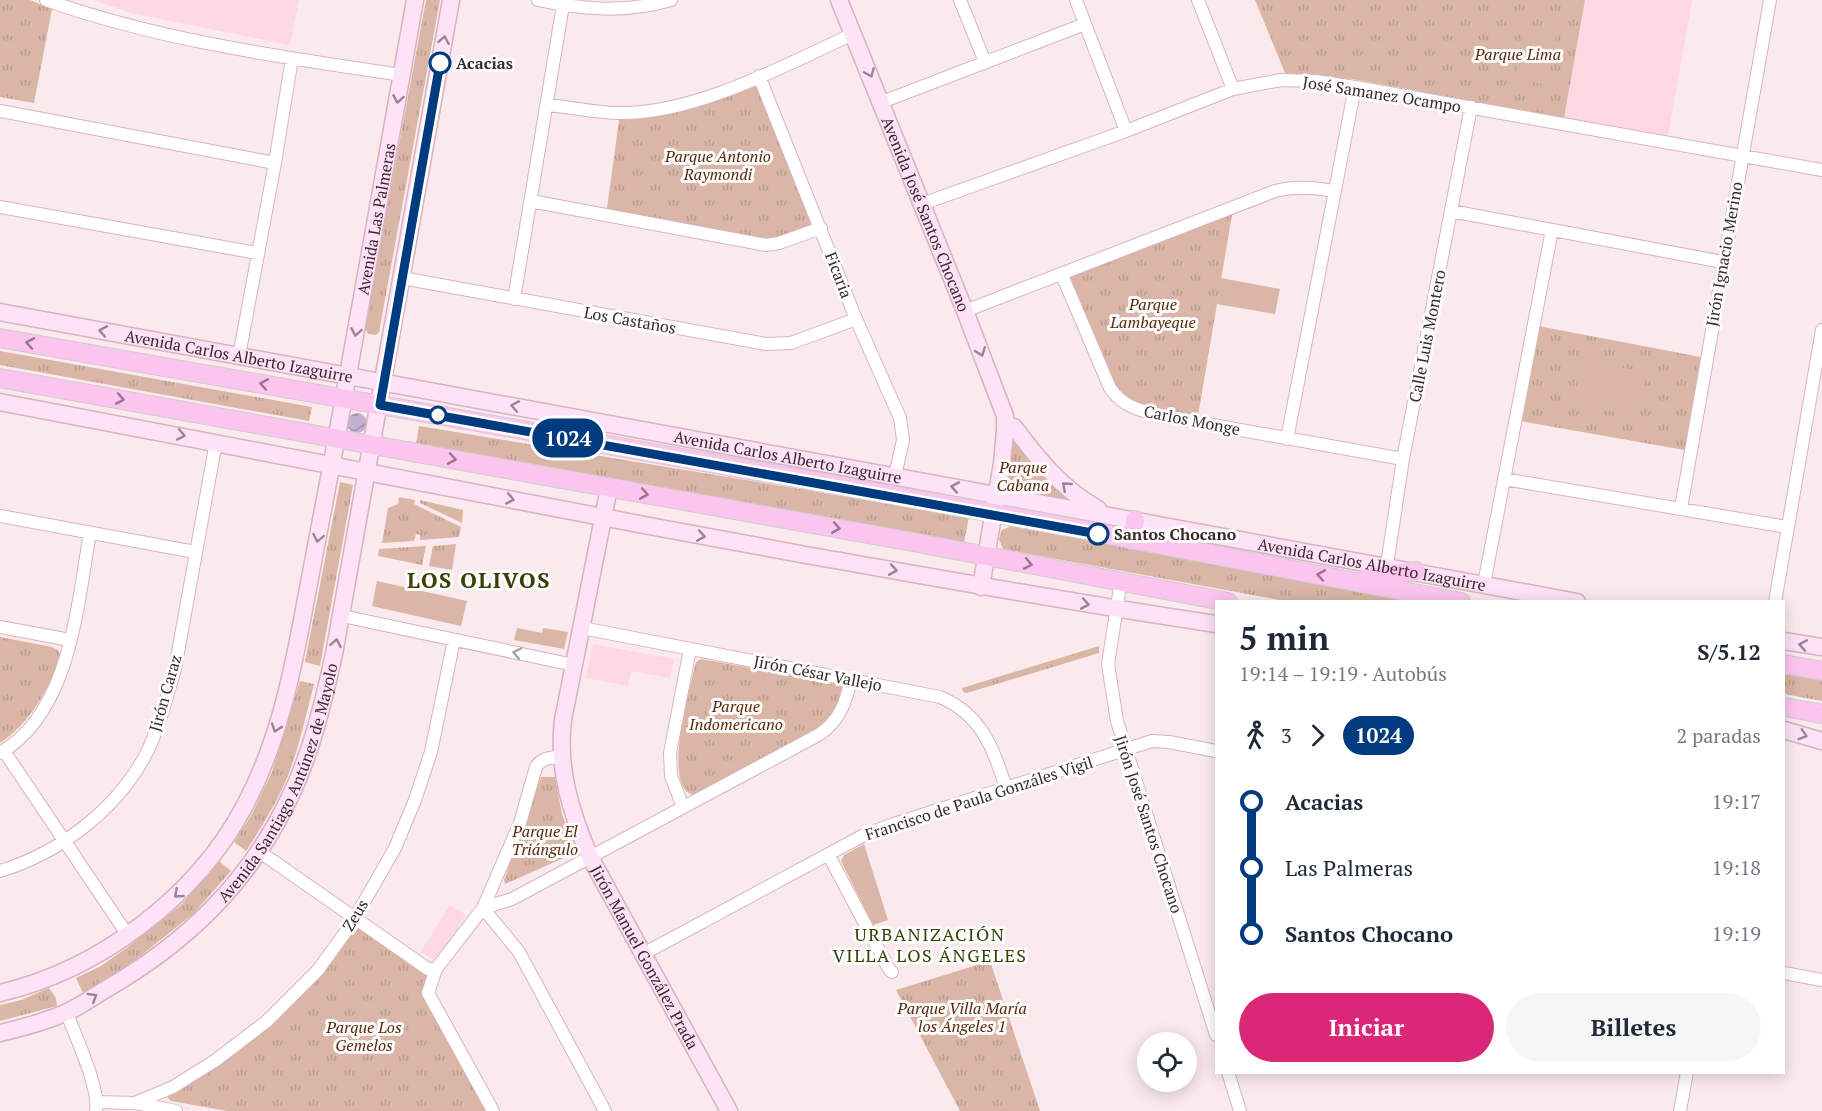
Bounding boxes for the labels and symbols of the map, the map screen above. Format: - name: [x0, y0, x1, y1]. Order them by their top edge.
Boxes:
- one-way arrow: [437, 35, 449, 45]
- park label: Parque Lima: [1474, 43, 1561, 65]
- marker: Acacias: [429, 52, 451, 74]
- place label: Acacias: [456, 52, 513, 74]
- one-way arrow: [863, 67, 875, 78]
- street label: José Samanez Ocampo: [1301, 71, 1463, 117]
- one-way arrow: [392, 94, 405, 104]
- street label: Avenida José Santos Chocano: [876, 113, 975, 315]
- street label: Avenida Las Palmeras: [352, 141, 401, 297]
- park label: Parque Antonio Raymondi: [664, 145, 771, 185]
- street label: Jirón Ignacio Merino: [1700, 180, 1748, 328]
- street label: Ficaria: [820, 249, 858, 301]
- street label: Calle Luis Montero: [1403, 268, 1451, 404]
- park label: Parque Lambayeque: [1109, 293, 1196, 333]
- street label: Los Castaños: [582, 301, 678, 339]
- street label: Avenida Carlos Alberto Izaguirre: [123, 324, 355, 388]
- one-way arrow: [99, 325, 109, 338]
- one-way arrow: [350, 327, 363, 337]
- one-way arrow: [25, 337, 35, 350]
- one-way arrow: [974, 346, 986, 357]
- one-way arrow: [259, 378, 269, 391]
- one-way arrow: [114, 392, 124, 405]
- one-way arrow: [511, 400, 521, 413]
- street label: Carlos Monge: [1142, 400, 1242, 440]
- unlabelled marker: [429, 406, 447, 424]
- line badge: 1024: [526, 418, 610, 458]
- street label: Avenida Carlos Alberto Izaguirre: [672, 425, 904, 489]
- one-way arrow: [176, 428, 186, 441]
- one-way arrow: [447, 452, 457, 465]
- park label: Parque Cabana: [997, 456, 1049, 496]
- one-way arrow: [950, 481, 960, 494]
- one-way arrow: [1062, 482, 1073, 493]
- one-way arrow: [639, 487, 649, 500]
- one-way arrow: [504, 492, 514, 505]
- one-way arrow: [831, 521, 841, 534]
- marker: Santos Chocano: [1087, 523, 1109, 545]
- place label: Santos Chocano: [1114, 523, 1237, 545]
- one-way arrow: [697, 529, 706, 541]
- one-way arrow: [312, 532, 325, 542]
- street label: Avenida Carlos Alberto Izaguirre: [1256, 533, 1488, 596]
- one-way arrow: [1023, 557, 1033, 570]
- one-way arrow: [888, 564, 898, 576]
- district label: LOS OLIVOS: [407, 565, 551, 594]
- one-way arrow: [1316, 569, 1326, 582]
- one-way arrow: [1080, 598, 1090, 610]
- one-way arrow: [329, 639, 342, 649]
- one-way arrow: [1798, 639, 1808, 652]
- one-way arrow: [512, 647, 522, 660]
- street label: Jirón César Vallejo: [752, 650, 884, 696]
- street label: Jirón Caraz: [144, 652, 186, 734]
- street label: Avenida Santiago Antúnez de Mayolo: [213, 661, 343, 907]
- park label: Parque Indomericano: [688, 695, 783, 735]
- one-way arrow: [271, 722, 284, 733]
- one-way arrow: [1797, 727, 1808, 740]
- street label: Jirón José Santos Chocano: [1110, 732, 1188, 916]
- street label: Francisco de Paula Gonzáles Vigil: [862, 751, 1096, 845]
- park label: Parque El Triángulo: [511, 820, 578, 860]
- street label: Jirón Manuel González Prada: [586, 861, 704, 1053]
- one-way arrow: [174, 887, 185, 898]
- street label: Zeus: [337, 895, 373, 935]
- district label: URBANIZACIÓN VILLA LOS ÁNGELES: [832, 922, 1028, 967]
- one-way arrow: [87, 993, 97, 1004]
- park label: Parque Villa María los Ángeles 1: [896, 997, 1027, 1037]
- park label: Parque Los Gemelos: [325, 1016, 402, 1056]

